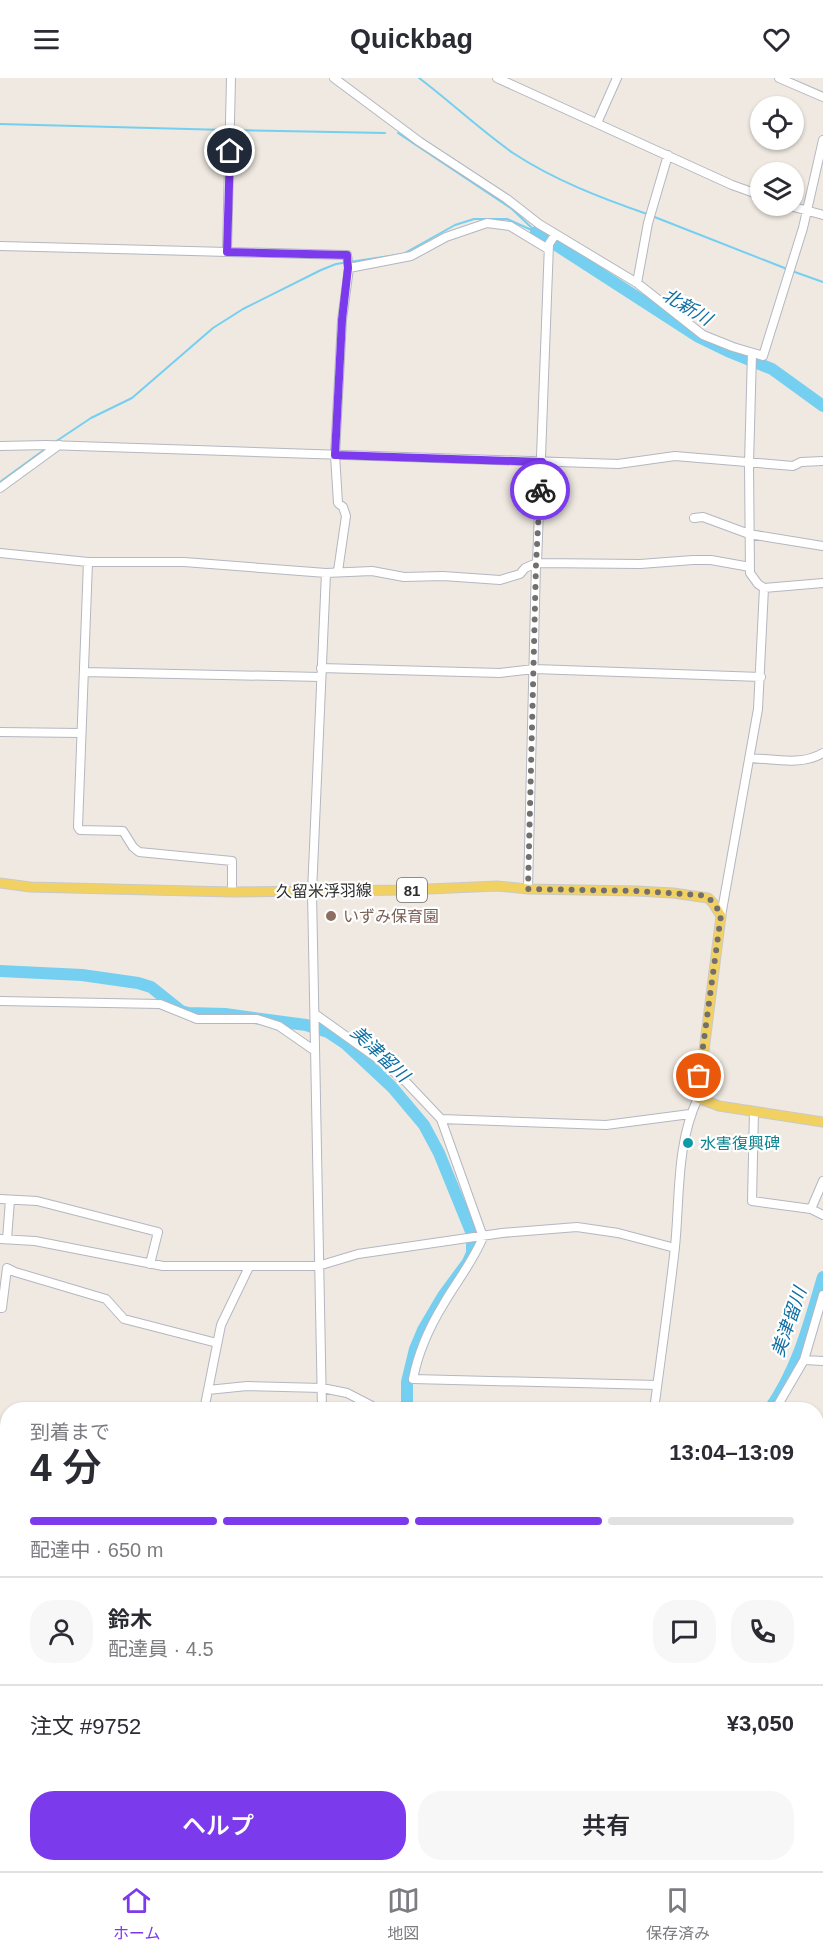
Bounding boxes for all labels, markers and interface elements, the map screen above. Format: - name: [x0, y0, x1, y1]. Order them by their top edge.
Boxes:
- icon: menu: [30, 23, 63, 56]
- icon: heart: [760, 23, 793, 56]
- text: Quickbag: [350, 24, 473, 54]
- map controls: [750, 96, 804, 216]
- button: locate: [750, 96, 804, 150]
- pin: [204, 125, 255, 176]
- icon: home: [213, 134, 246, 167]
- button: layers: [750, 162, 804, 216]
- water label: 北新川: [659, 285, 717, 331]
- courier: [510, 460, 570, 520]
- icon: bike: [524, 474, 557, 507]
- road number: 81: [397, 878, 427, 902]
- street label: 久留米浮羽線: [276, 882, 372, 900]
- place label: いずみ保育園: [343, 908, 439, 925]
- marker: いずみ保育園: [324, 909, 338, 923]
- water label: 美津留川: [347, 1022, 415, 1087]
- pin: [673, 1050, 724, 1101]
- icon: bag: [682, 1059, 715, 1092]
- place label: 水害復興碑: [700, 1135, 780, 1152]
- marker: 水害復興碑: [681, 1136, 695, 1150]
- water label: 美津留川: [768, 1283, 811, 1359]
- text: 到着まで: [30, 1421, 110, 1443]
- text: 13:04–13:09: [669, 1440, 794, 1465]
- text: 4 分: [30, 1446, 102, 1489]
- text: 配達中 · 650 m: [30, 1539, 163, 1561]
- button: person: [30, 1600, 93, 1663]
- button: chat: [653, 1600, 716, 1663]
- button: phone: [731, 1600, 794, 1663]
- text: 鈴木: [108, 1607, 152, 1632]
- text: 配達員 · 4.5: [108, 1638, 214, 1660]
- text: ¥3,050: [727, 1711, 794, 1736]
- text: 注文 #9752: [30, 1714, 141, 1739]
- button: ヘルプ: [30, 1791, 406, 1860]
- button: 共有: [418, 1791, 794, 1860]
- tab: ホーム: [113, 1884, 161, 1944]
- tab: 地図: [387, 1884, 420, 1944]
- tab: 保存済み: [646, 1884, 710, 1944]

